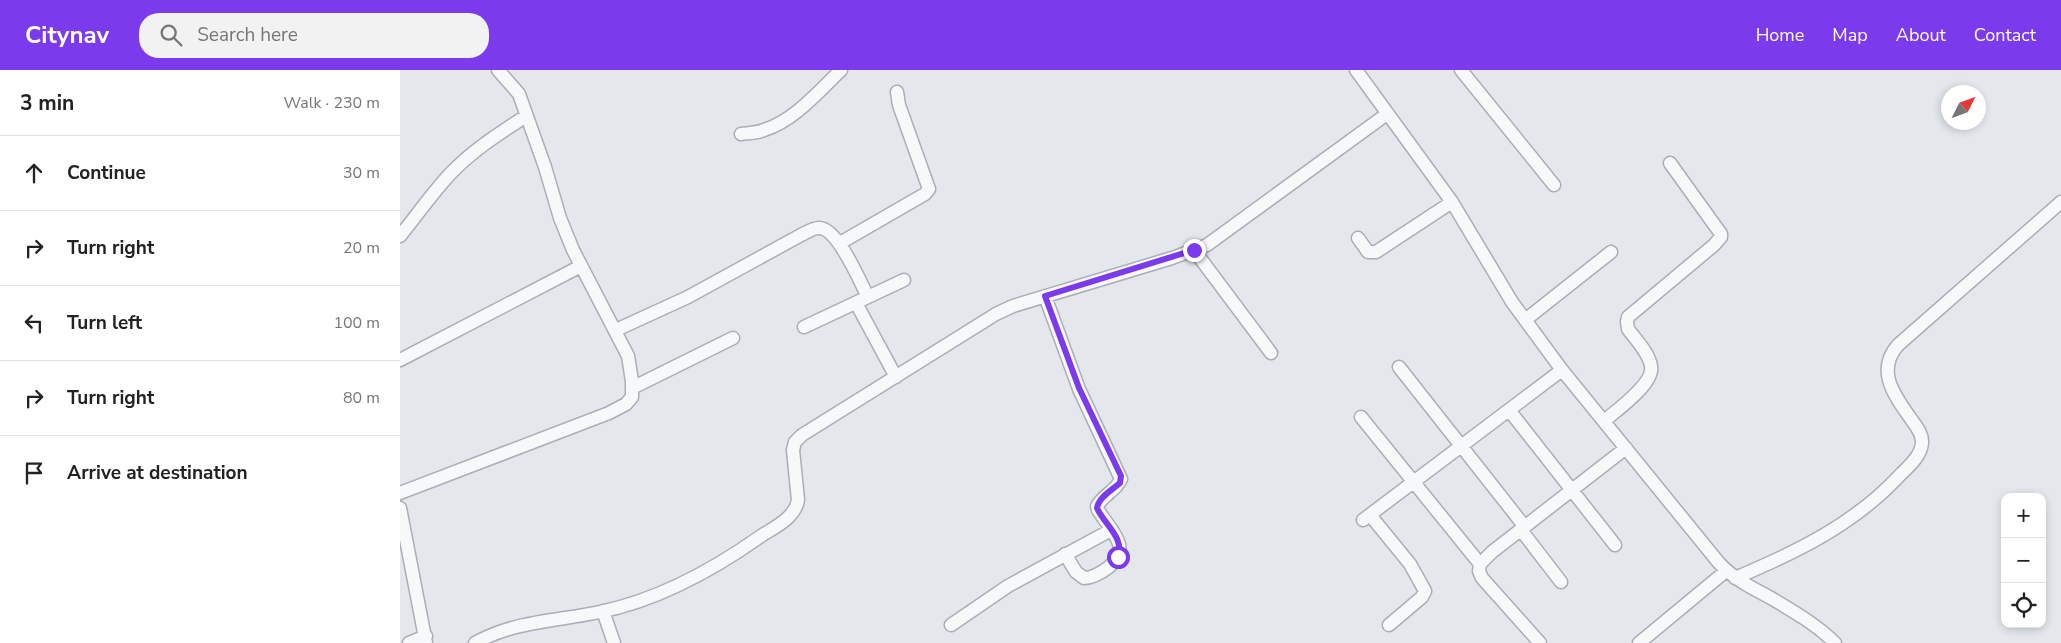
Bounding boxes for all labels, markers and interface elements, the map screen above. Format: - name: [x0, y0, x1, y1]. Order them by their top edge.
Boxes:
- search box: [139, 13, 489, 58]
- text: Citynav: [25, 19, 109, 51]
- icon: search: [157, 21, 185, 49]
- text: Search here: [197, 22, 298, 48]
- text: Home: [1756, 23, 1804, 47]
- text: Map: [1832, 23, 1868, 47]
- text: About: [1896, 23, 1946, 47]
- text: Contact: [1974, 23, 2036, 47]
- north arrow: [1941, 85, 1986, 130]
- text: 3 min: [20, 89, 74, 117]
- text: Walk · 230 m: [284, 92, 380, 114]
- icon: ahead: [20, 159, 48, 187]
- text: Continue: [67, 160, 146, 186]
- text: 30 m: [343, 162, 380, 184]
- icon: right: [20, 234, 48, 262]
- text: Turn right: [67, 235, 154, 261]
- text: 20 m: [343, 237, 380, 259]
- route end: [1183, 239, 1206, 262]
- icon: left: [20, 309, 48, 337]
- text: Turn left: [67, 310, 142, 336]
- text: 100 m: [333, 312, 380, 334]
- icon: right: [20, 384, 48, 412]
- text: Turn right: [67, 385, 154, 411]
- text: 80 m: [343, 387, 380, 409]
- icon: arrive: [20, 459, 48, 487]
- text: Arrive at destination: [67, 460, 248, 486]
- map controls: [2001, 493, 2046, 628]
- button: +: [2001, 493, 2046, 538]
- button: −: [2001, 538, 2046, 583]
- route start: [1107, 546, 1130, 569]
- button: locate: [2001, 583, 2046, 628]

